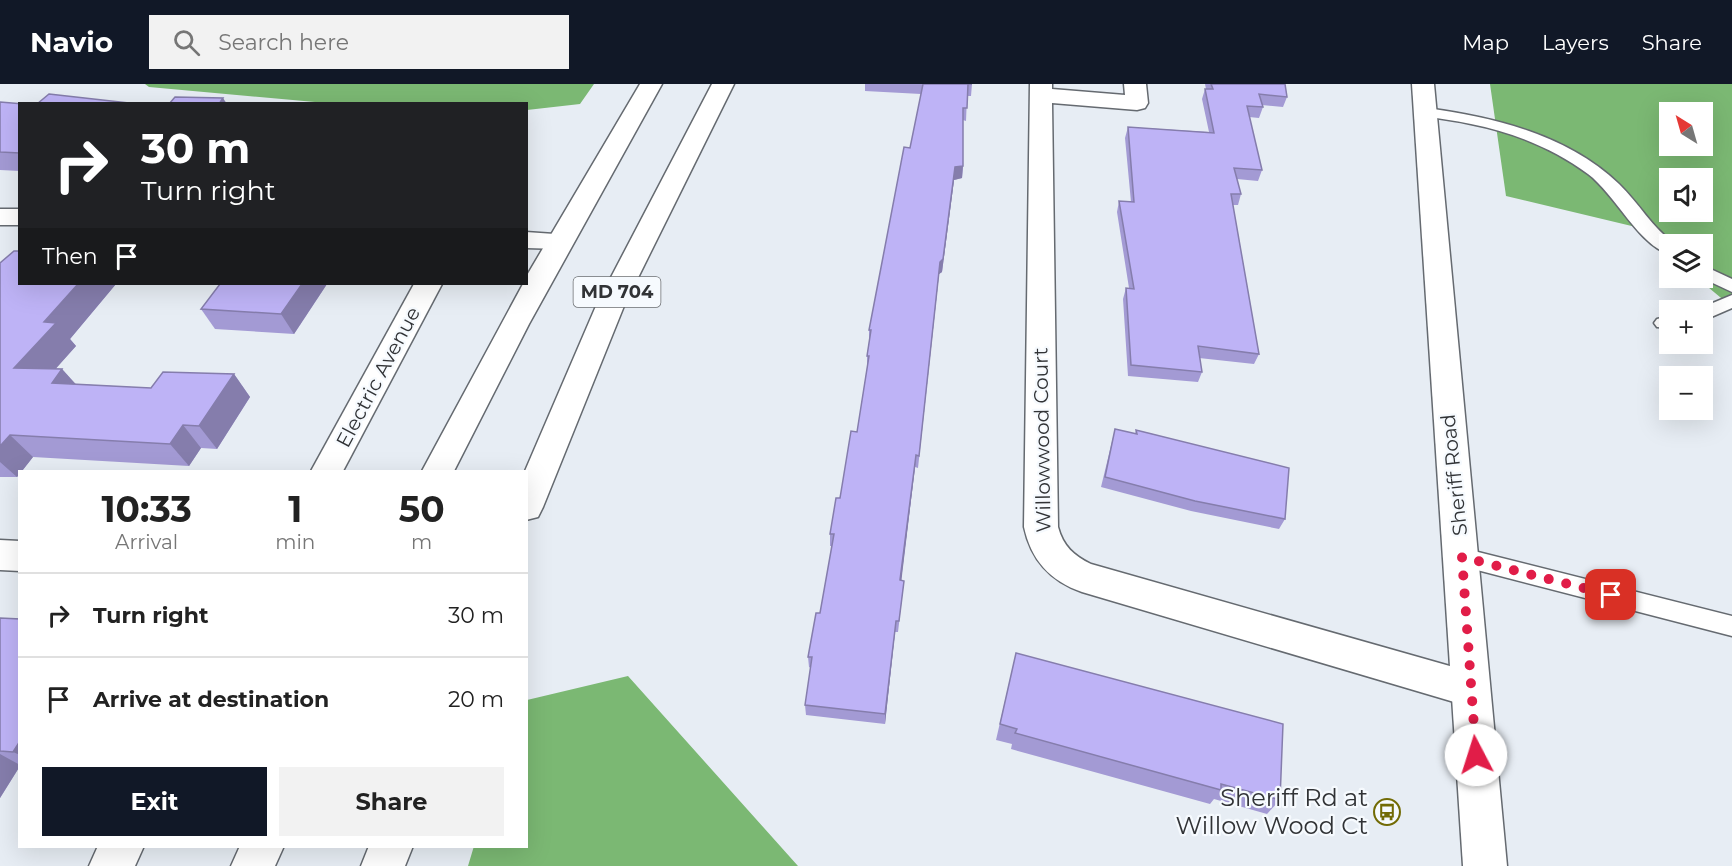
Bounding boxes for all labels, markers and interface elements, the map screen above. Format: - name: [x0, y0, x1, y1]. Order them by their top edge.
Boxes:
- search box: [149, 15, 569, 69]
- text: Navio: [30, 25, 113, 59]
- icon: search: [170, 26, 203, 59]
- text: Search here: [218, 29, 349, 56]
- text: Map: [1462, 30, 1509, 55]
- text: Layers: [1542, 30, 1609, 55]
- text: Share: [1642, 30, 1702, 55]
- north arrow: [1659, 102, 1713, 156]
- map controls: [1659, 102, 1713, 420]
- text: 30 m: [141, 122, 250, 174]
- icon: right: [42, 126, 120, 204]
- button: sound: [1659, 168, 1713, 222]
- text: Turn right: [141, 174, 276, 207]
- button: layers: [1659, 234, 1713, 288]
- icon: arrive: [110, 240, 143, 273]
- text: Then: [42, 243, 98, 270]
- road number: MD 704: [574, 277, 660, 307]
- button: +: [1659, 300, 1713, 354]
- street label: Electric Avenue: [331, 303, 425, 451]
- street label: Willowwood Court: [1028, 347, 1056, 533]
- button: −: [1659, 366, 1713, 420]
- street label: Sheriff Road: [1436, 413, 1472, 537]
- text: 10:33: [101, 487, 192, 531]
- text: 1: [288, 487, 302, 531]
- text: 50: [399, 487, 445, 531]
- text: Arrival: [115, 530, 178, 554]
- text: min: [275, 530, 315, 554]
- text: m: [411, 530, 432, 554]
- pin: [1585, 569, 1636, 620]
- icon: arrive: [1594, 578, 1627, 611]
- icon: right: [42, 599, 75, 632]
- text: Turn right: [93, 602, 208, 629]
- text: 30 m: [448, 602, 504, 629]
- icon: arrive: [42, 683, 75, 716]
- text: Arrive at destination: [93, 686, 329, 713]
- text: 20 m: [448, 686, 504, 713]
- position arrow: [1444, 723, 1508, 787]
- button: Exit: [42, 767, 267, 836]
- button: Share: [279, 767, 504, 836]
- place label: Sheriff Rd at Willow Wood Ct: [1176, 783, 1368, 840]
- bus stop icon: Sheriff Rd at Willow Wood Ct: [1372, 797, 1402, 827]

